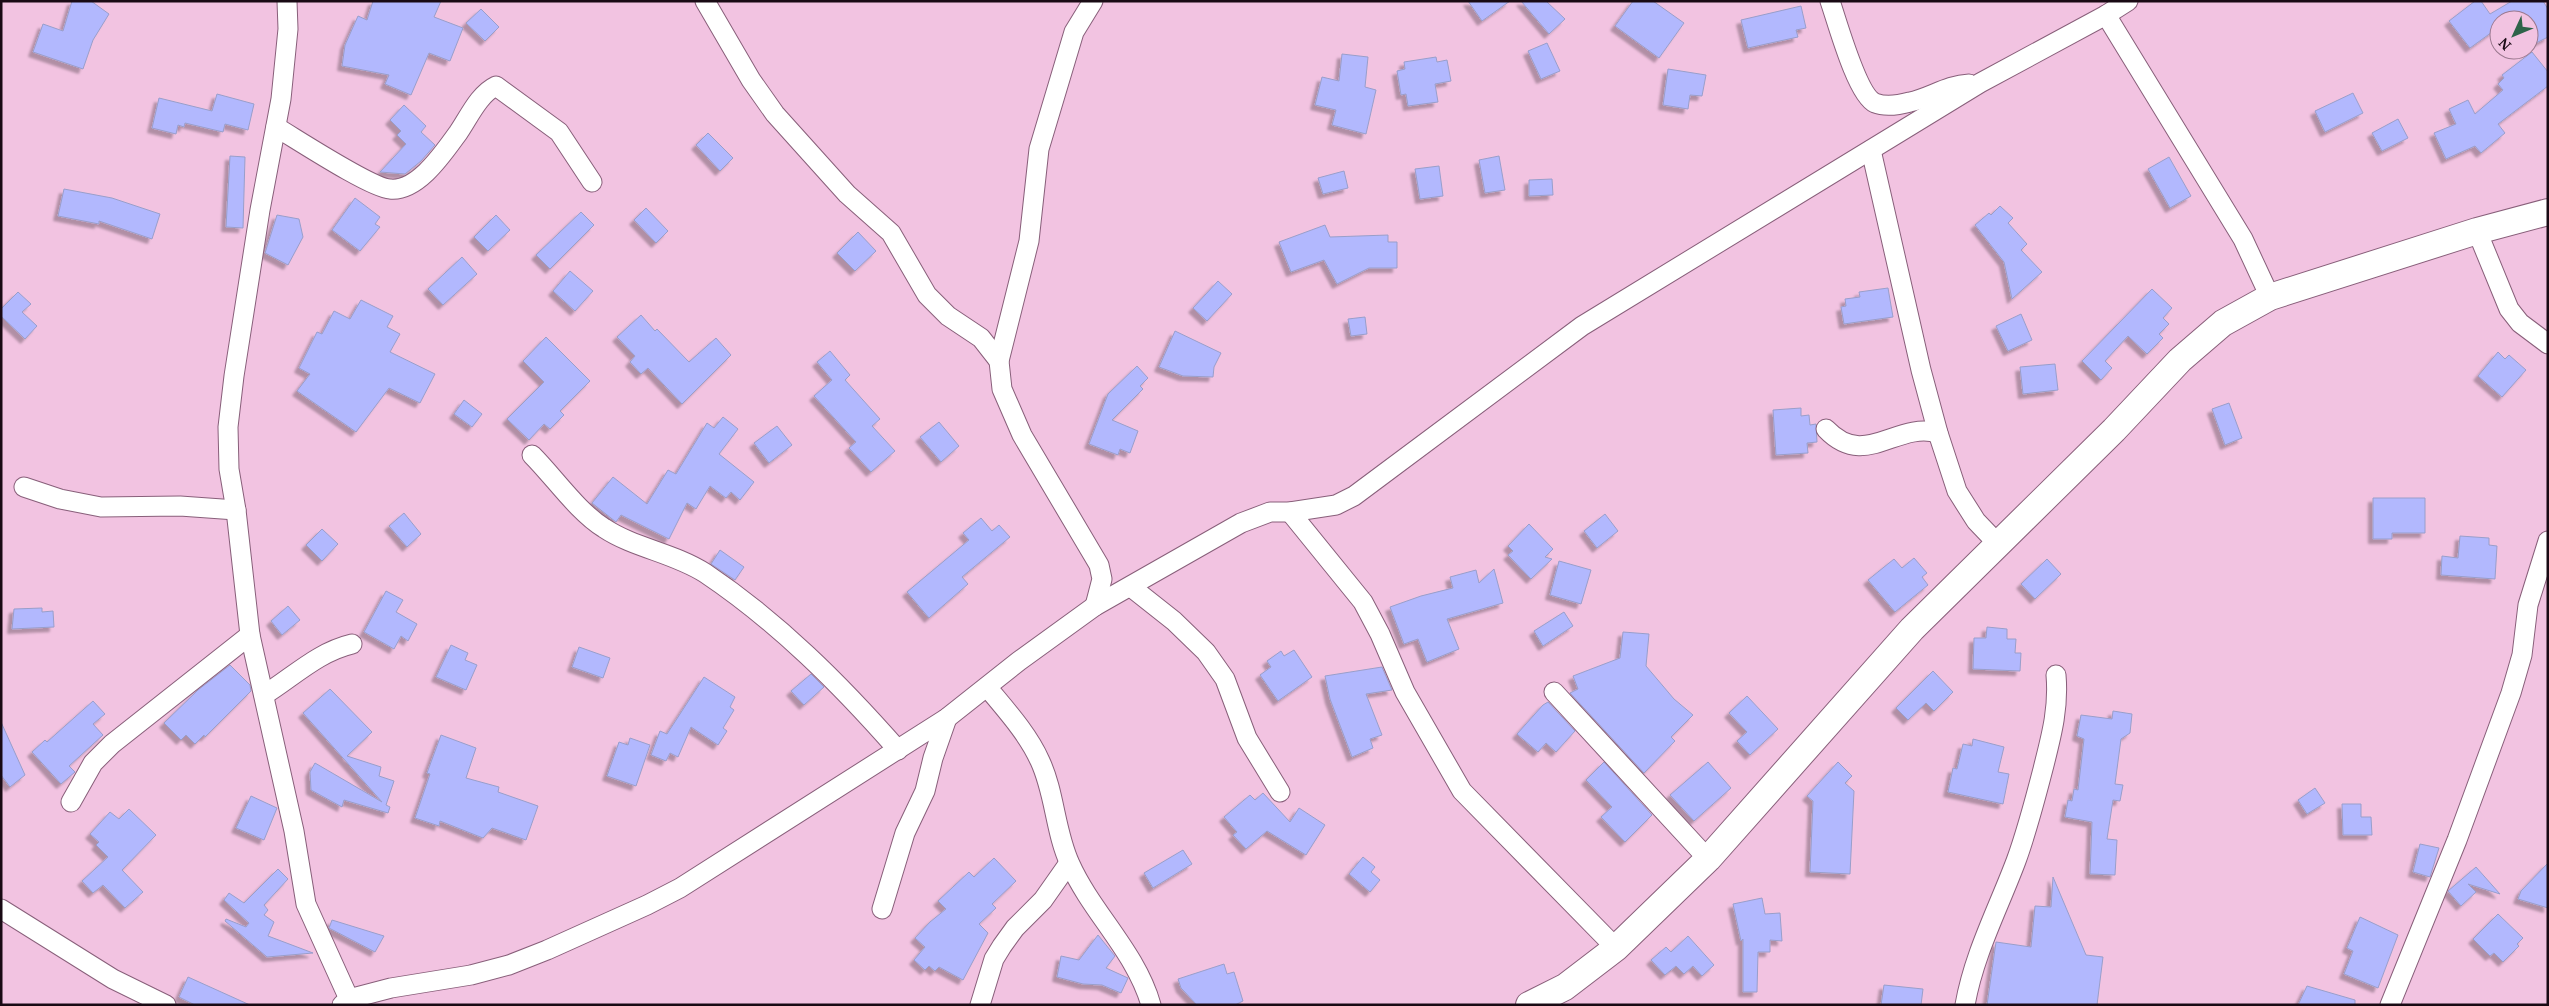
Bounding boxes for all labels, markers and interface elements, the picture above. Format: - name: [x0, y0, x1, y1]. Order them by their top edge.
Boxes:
- north arrow: [2489, 10, 2539, 60]
- text: N: [2494, 34, 2515, 55]

